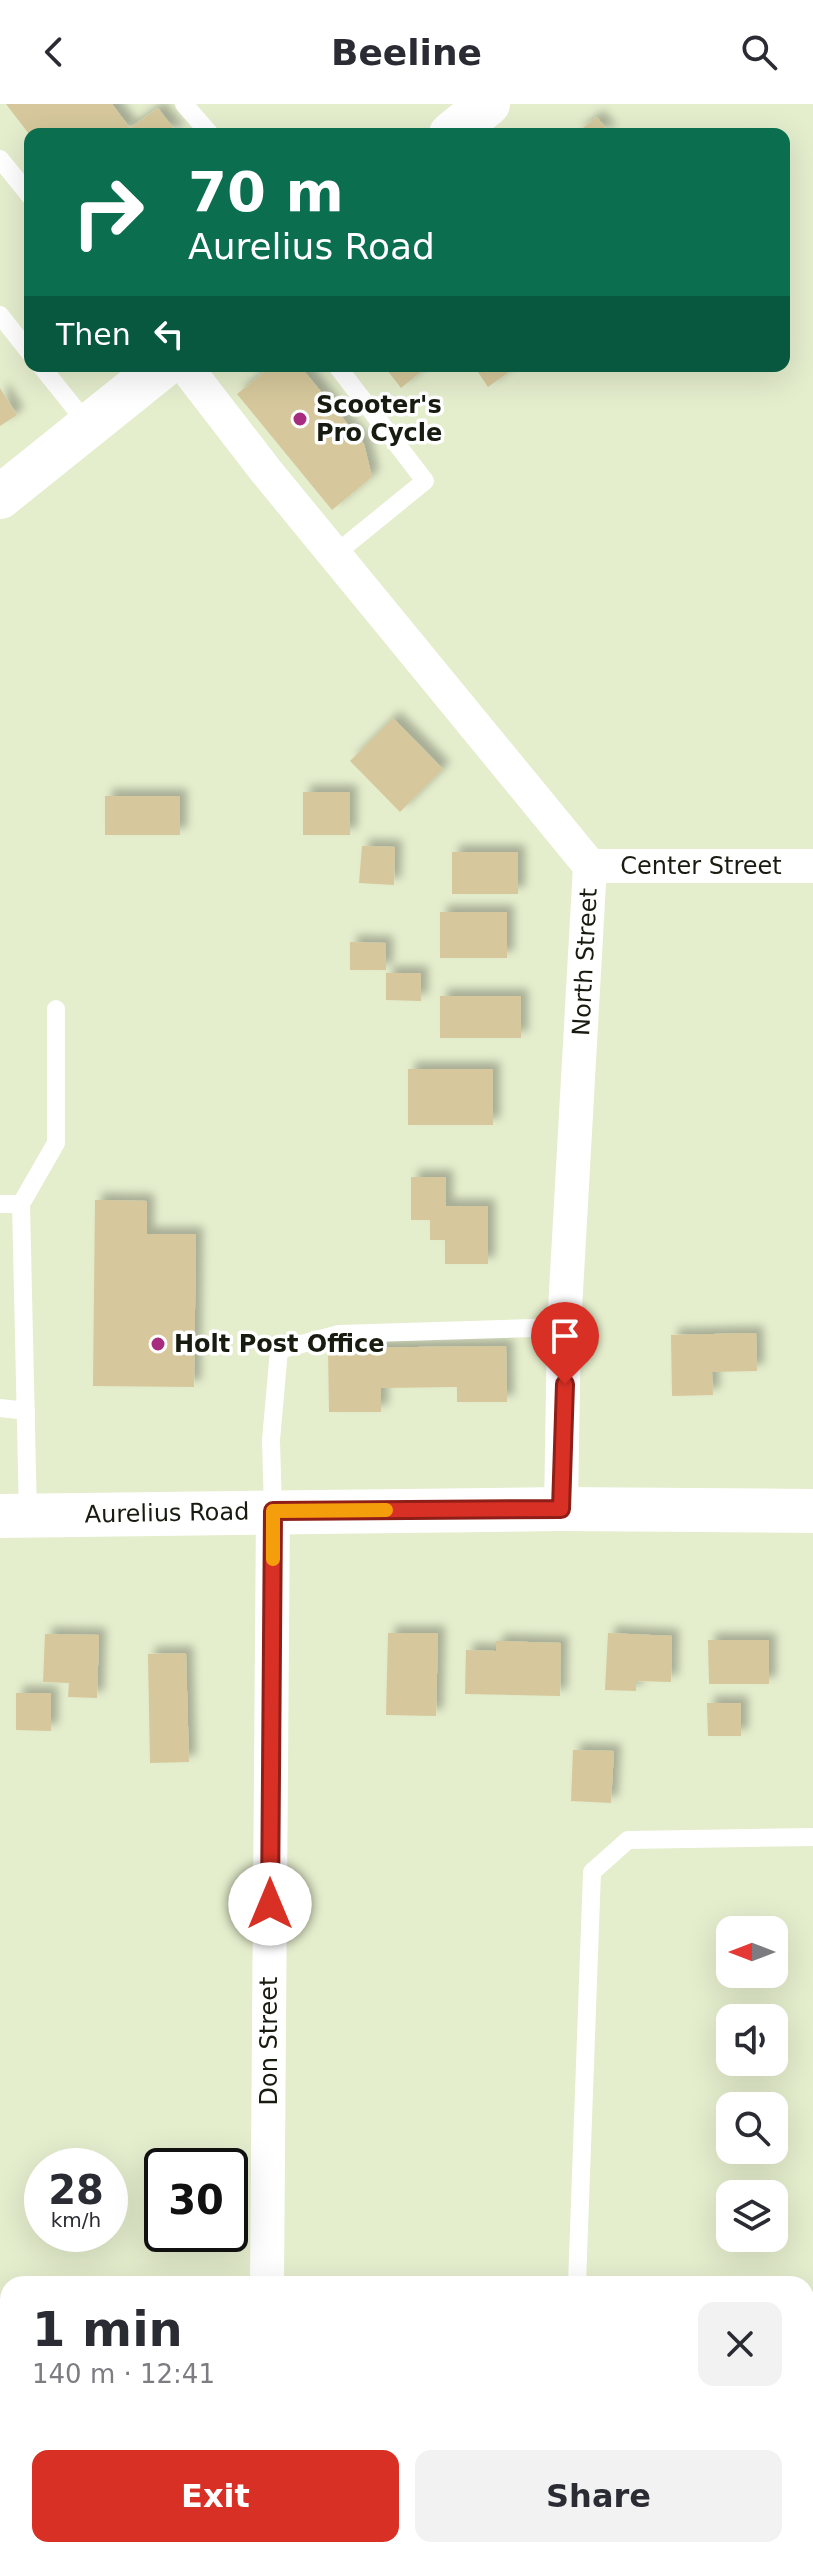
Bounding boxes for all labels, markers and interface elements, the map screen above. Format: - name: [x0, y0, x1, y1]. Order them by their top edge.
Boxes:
- icon: back: [32, 30, 76, 74]
- icon: search: [737, 30, 781, 74]
- text: Beeline: [331, 32, 482, 73]
- text: 70 m: [188, 159, 344, 224]
- icon: right: [56, 160, 160, 264]
- text: Aurelius Road: [188, 226, 435, 267]
- icon: left: [147, 312, 191, 356]
- text: Then: [56, 317, 131, 352]
- place label: Scooter's Pro Cycle: [316, 391, 442, 447]
- marker: Scooter's Pro Cycle: [291, 410, 309, 428]
- street label: Center Street: [620, 852, 782, 880]
- street label: North Street: [567, 888, 603, 1036]
- pin: [531, 1302, 599, 1384]
- icon: arrive: [543, 1314, 587, 1358]
- place label: Holt Post Office: [174, 1330, 385, 1358]
- marker: Holt Post Office: [149, 1335, 167, 1353]
- street label: Aurelius Road: [84, 1498, 250, 1528]
- position arrow: [228, 1862, 312, 1946]
- north arrow: [716, 1916, 788, 1988]
- map controls: [716, 1916, 788, 2252]
- street label: Don Street: [255, 1977, 283, 2105]
- button: sound: [716, 2004, 788, 2076]
- button: search: [716, 2092, 788, 2164]
- speed limit sign: 30: [144, 2148, 248, 2252]
- text: 28: [48, 2167, 104, 2213]
- button: layers: [716, 2180, 788, 2252]
- text: km/h: [51, 2208, 101, 2232]
- text: 1 min: [32, 2301, 183, 2357]
- button: close: [698, 2302, 782, 2386]
- text: 140 m · 12:41: [32, 2359, 215, 2389]
- button: Exit: [32, 2450, 399, 2542]
- button: Share: [415, 2450, 782, 2542]

